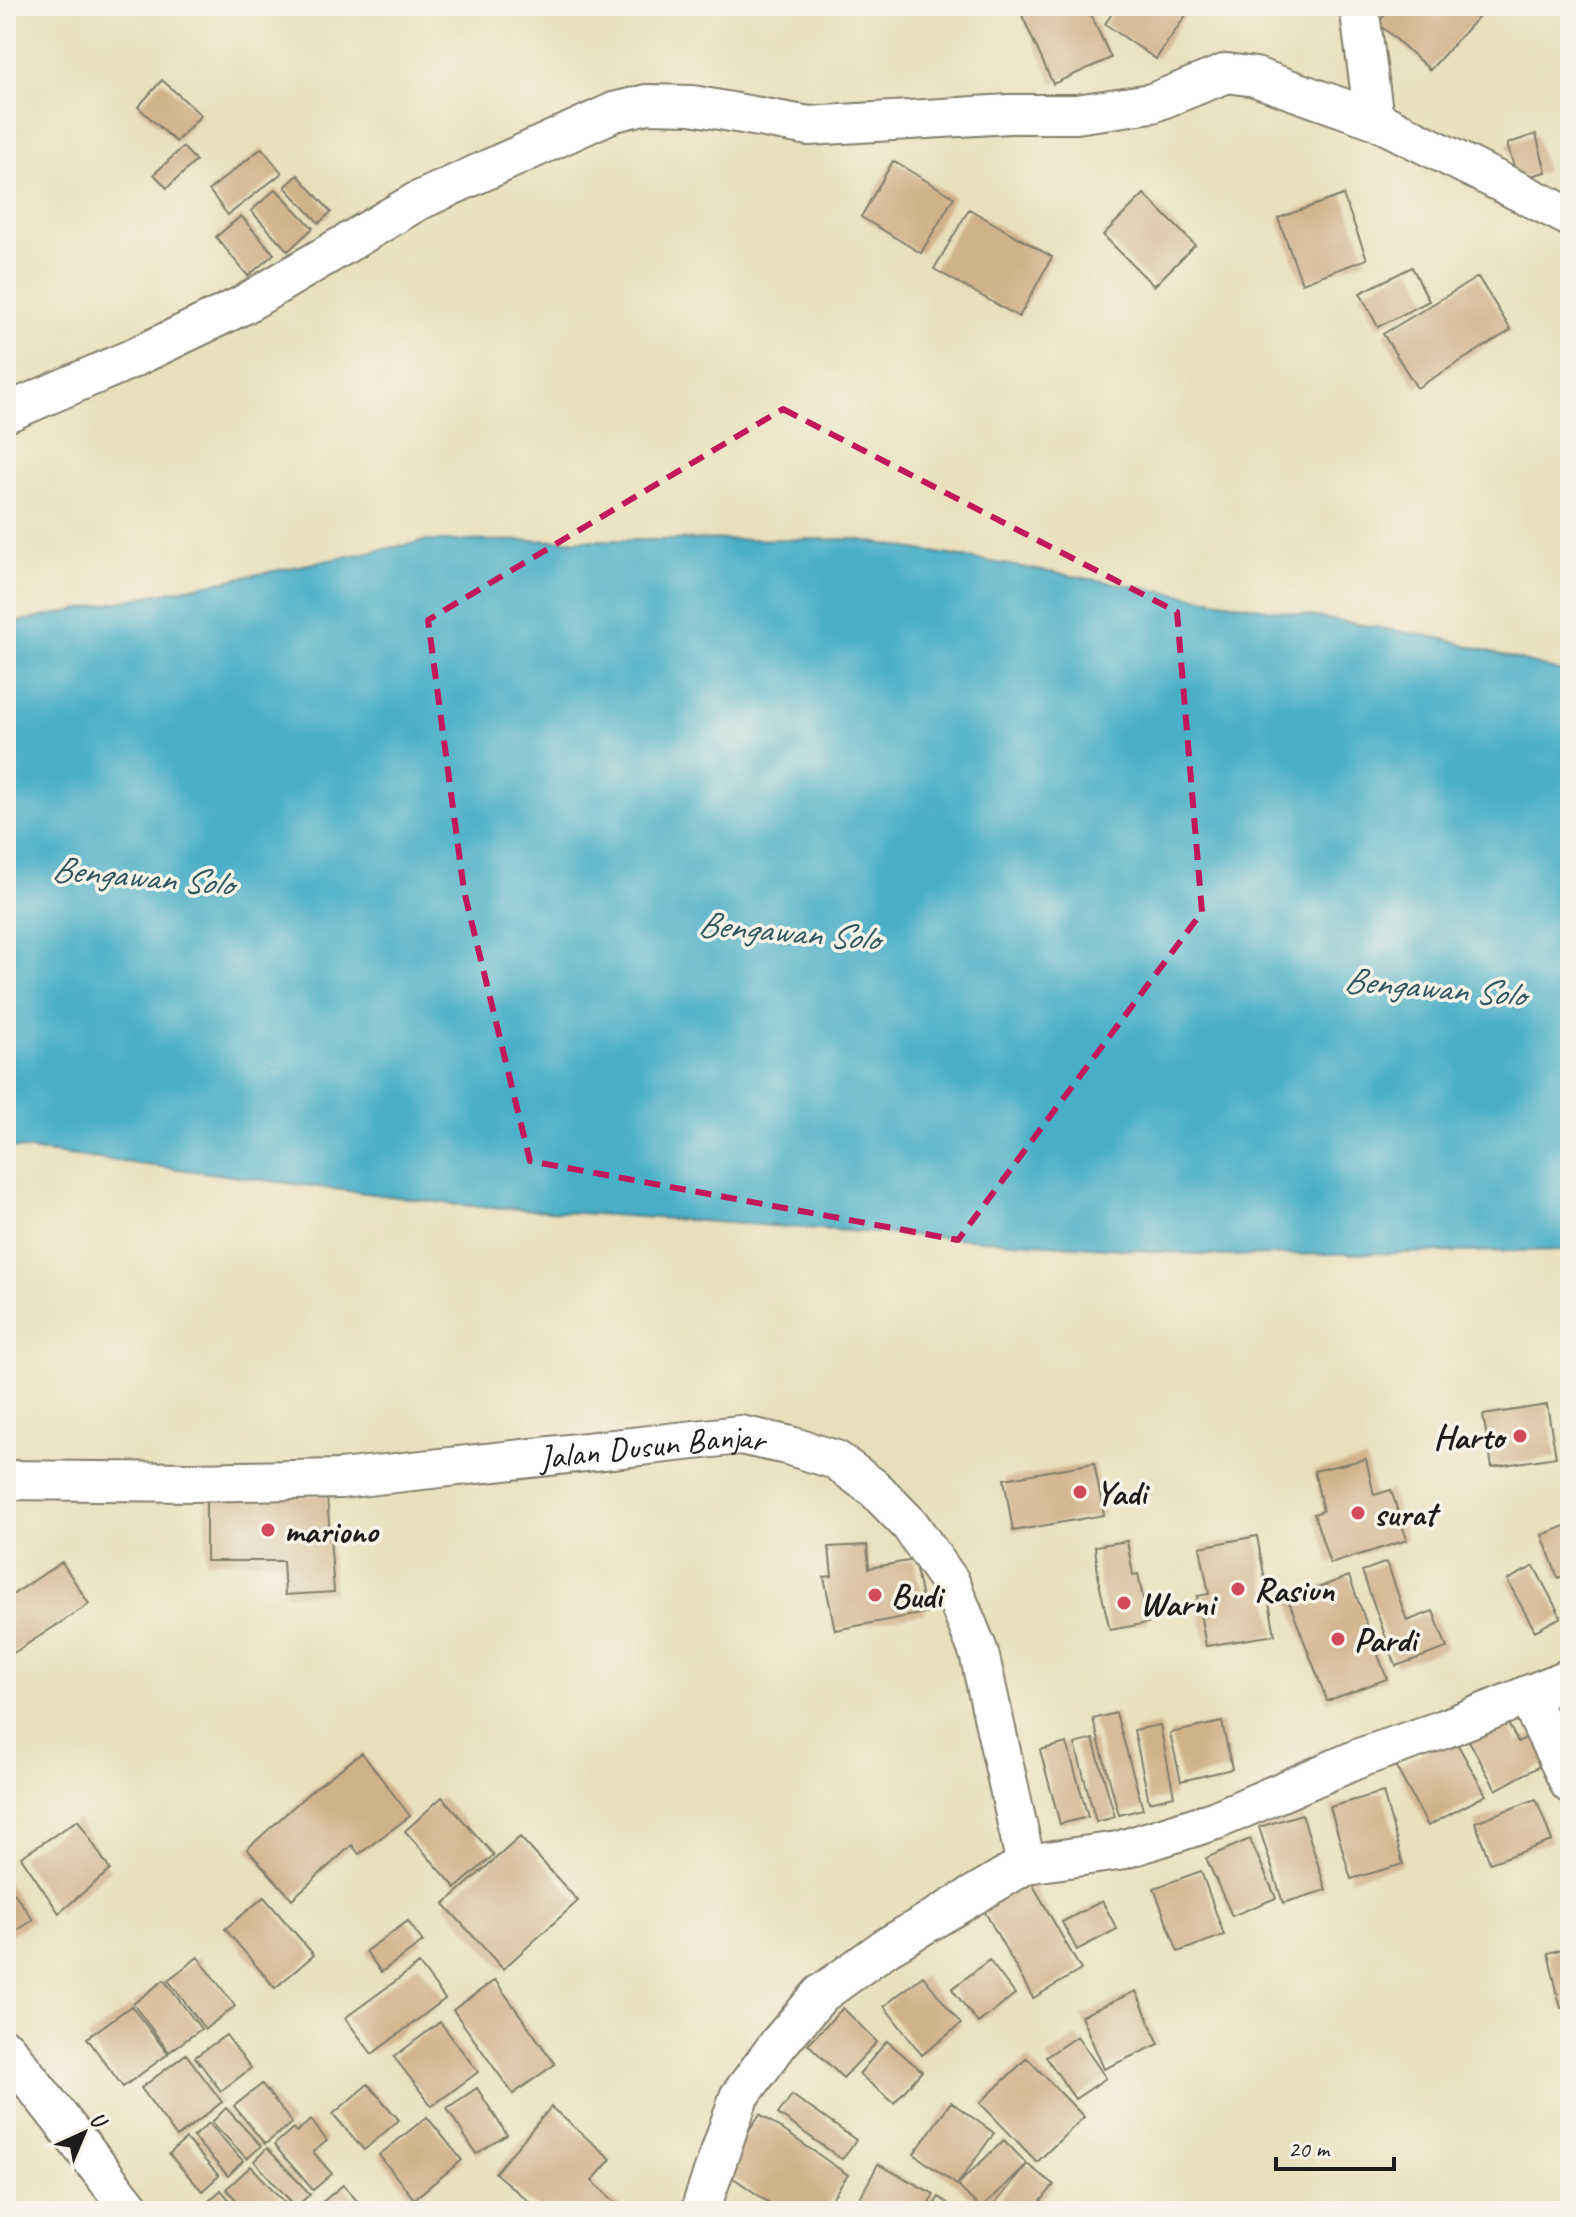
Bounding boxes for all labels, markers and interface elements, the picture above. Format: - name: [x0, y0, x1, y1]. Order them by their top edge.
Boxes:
- water label: Bengawan Solo: [50, 845, 240, 907]
- water label: Bengawan Solo: [696, 900, 886, 962]
- water label: Bengawan Solo: [1342, 956, 1532, 1018]
- street label: Jalan Dusun Banjar: [535, 1413, 773, 1479]
- place label: Harto: [1434, 1415, 1508, 1458]
- marker: Harto: [1511, 1427, 1529, 1445]
- place label: Yadi: [1096, 1471, 1151, 1514]
- marker: Yadi: [1071, 1483, 1089, 1501]
- place label: surat: [1374, 1492, 1441, 1535]
- marker: surat: [1349, 1504, 1367, 1522]
- place label: mariono: [284, 1509, 380, 1552]
- marker: mariono: [259, 1521, 277, 1539]
- place label: Rasiun: [1254, 1568, 1335, 1611]
- place label: Budi: [891, 1574, 946, 1617]
- marker: Rasiun: [1229, 1580, 1247, 1598]
- place label: Warni: [1140, 1582, 1218, 1625]
- marker: Budi: [866, 1586, 884, 1604]
- marker: Warni: [1115, 1594, 1133, 1612]
- place label: Pardi: [1354, 1618, 1421, 1661]
- marker: Pardi: [1329, 1630, 1347, 1648]
- north arrow: [44, 2093, 124, 2173]
- text: U: [84, 2106, 114, 2136]
- scale bar: [1276, 2121, 1394, 2171]
- text: 20 m: [1288, 2134, 1331, 2164]

